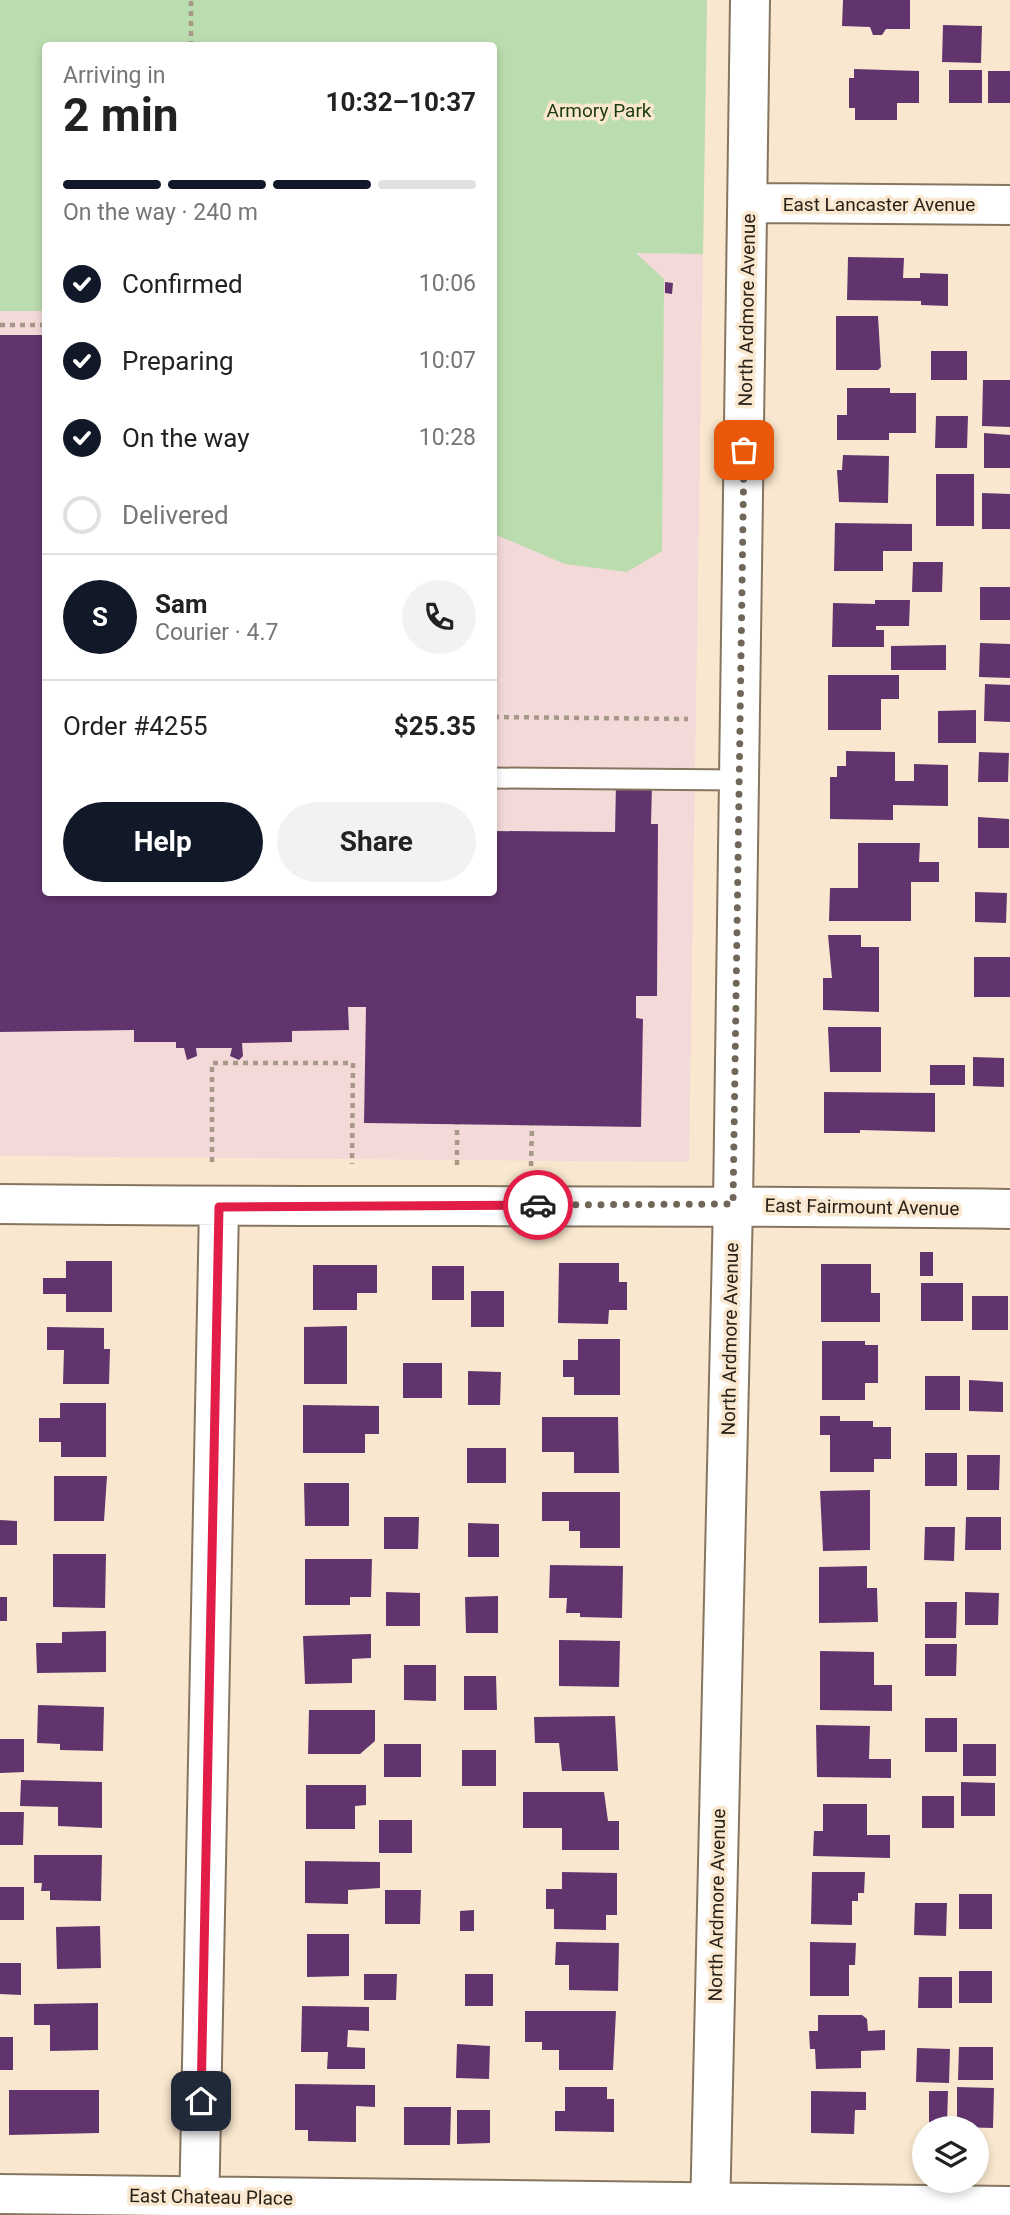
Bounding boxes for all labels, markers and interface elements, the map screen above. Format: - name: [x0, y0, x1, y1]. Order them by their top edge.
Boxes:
- text: Arriving in: [63, 62, 166, 89]
- text: 10:32–10:37: [326, 87, 476, 117]
- text: 2 min: [63, 88, 179, 142]
- park label: Armory Park: [547, 99, 652, 122]
- street label: East Lancaster Avenue: [783, 193, 975, 216]
- text: On the way · 240 m: [63, 199, 258, 226]
- street label: North Ardmore Avenue: [734, 213, 760, 407]
- icon: check: [63, 265, 101, 303]
- text: Confirmed: [122, 269, 243, 299]
- text: 10:06: [419, 270, 476, 297]
- icon: check: [63, 342, 101, 380]
- text: Preparing: [122, 346, 234, 376]
- text: 10:07: [419, 347, 476, 374]
- icon: check: [63, 419, 101, 457]
- pin: [714, 420, 774, 480]
- text: On the way: [122, 423, 250, 453]
- text: 10:28: [419, 424, 476, 451]
- icon: bag: [725, 431, 763, 469]
- text: Delivered: [122, 500, 229, 530]
- button: phone: [402, 580, 476, 654]
- text: Sam: [155, 589, 207, 619]
- text: S: [92, 602, 108, 632]
- text: Courier · 4.7: [155, 619, 278, 646]
- text: Order #4255: [63, 711, 208, 741]
- text: $25.35: [394, 711, 476, 741]
- button: Help: [63, 802, 263, 882]
- button: Share: [277, 802, 476, 882]
- courier: [503, 1170, 573, 1240]
- icon: car: [519, 1186, 557, 1224]
- street label: East Fairmount Avenue: [764, 1194, 960, 1220]
- street label: North Ardmore Avenue: [717, 1242, 743, 1436]
- street label: North Ardmore Avenue: [704, 1808, 730, 2002]
- pin: [171, 2071, 231, 2131]
- icon: home: [182, 2082, 220, 2120]
- map controls: [912, 2116, 989, 2193]
- button: layers: [912, 2116, 989, 2193]
- street label: East Chateau Place: [129, 2184, 293, 2210]

